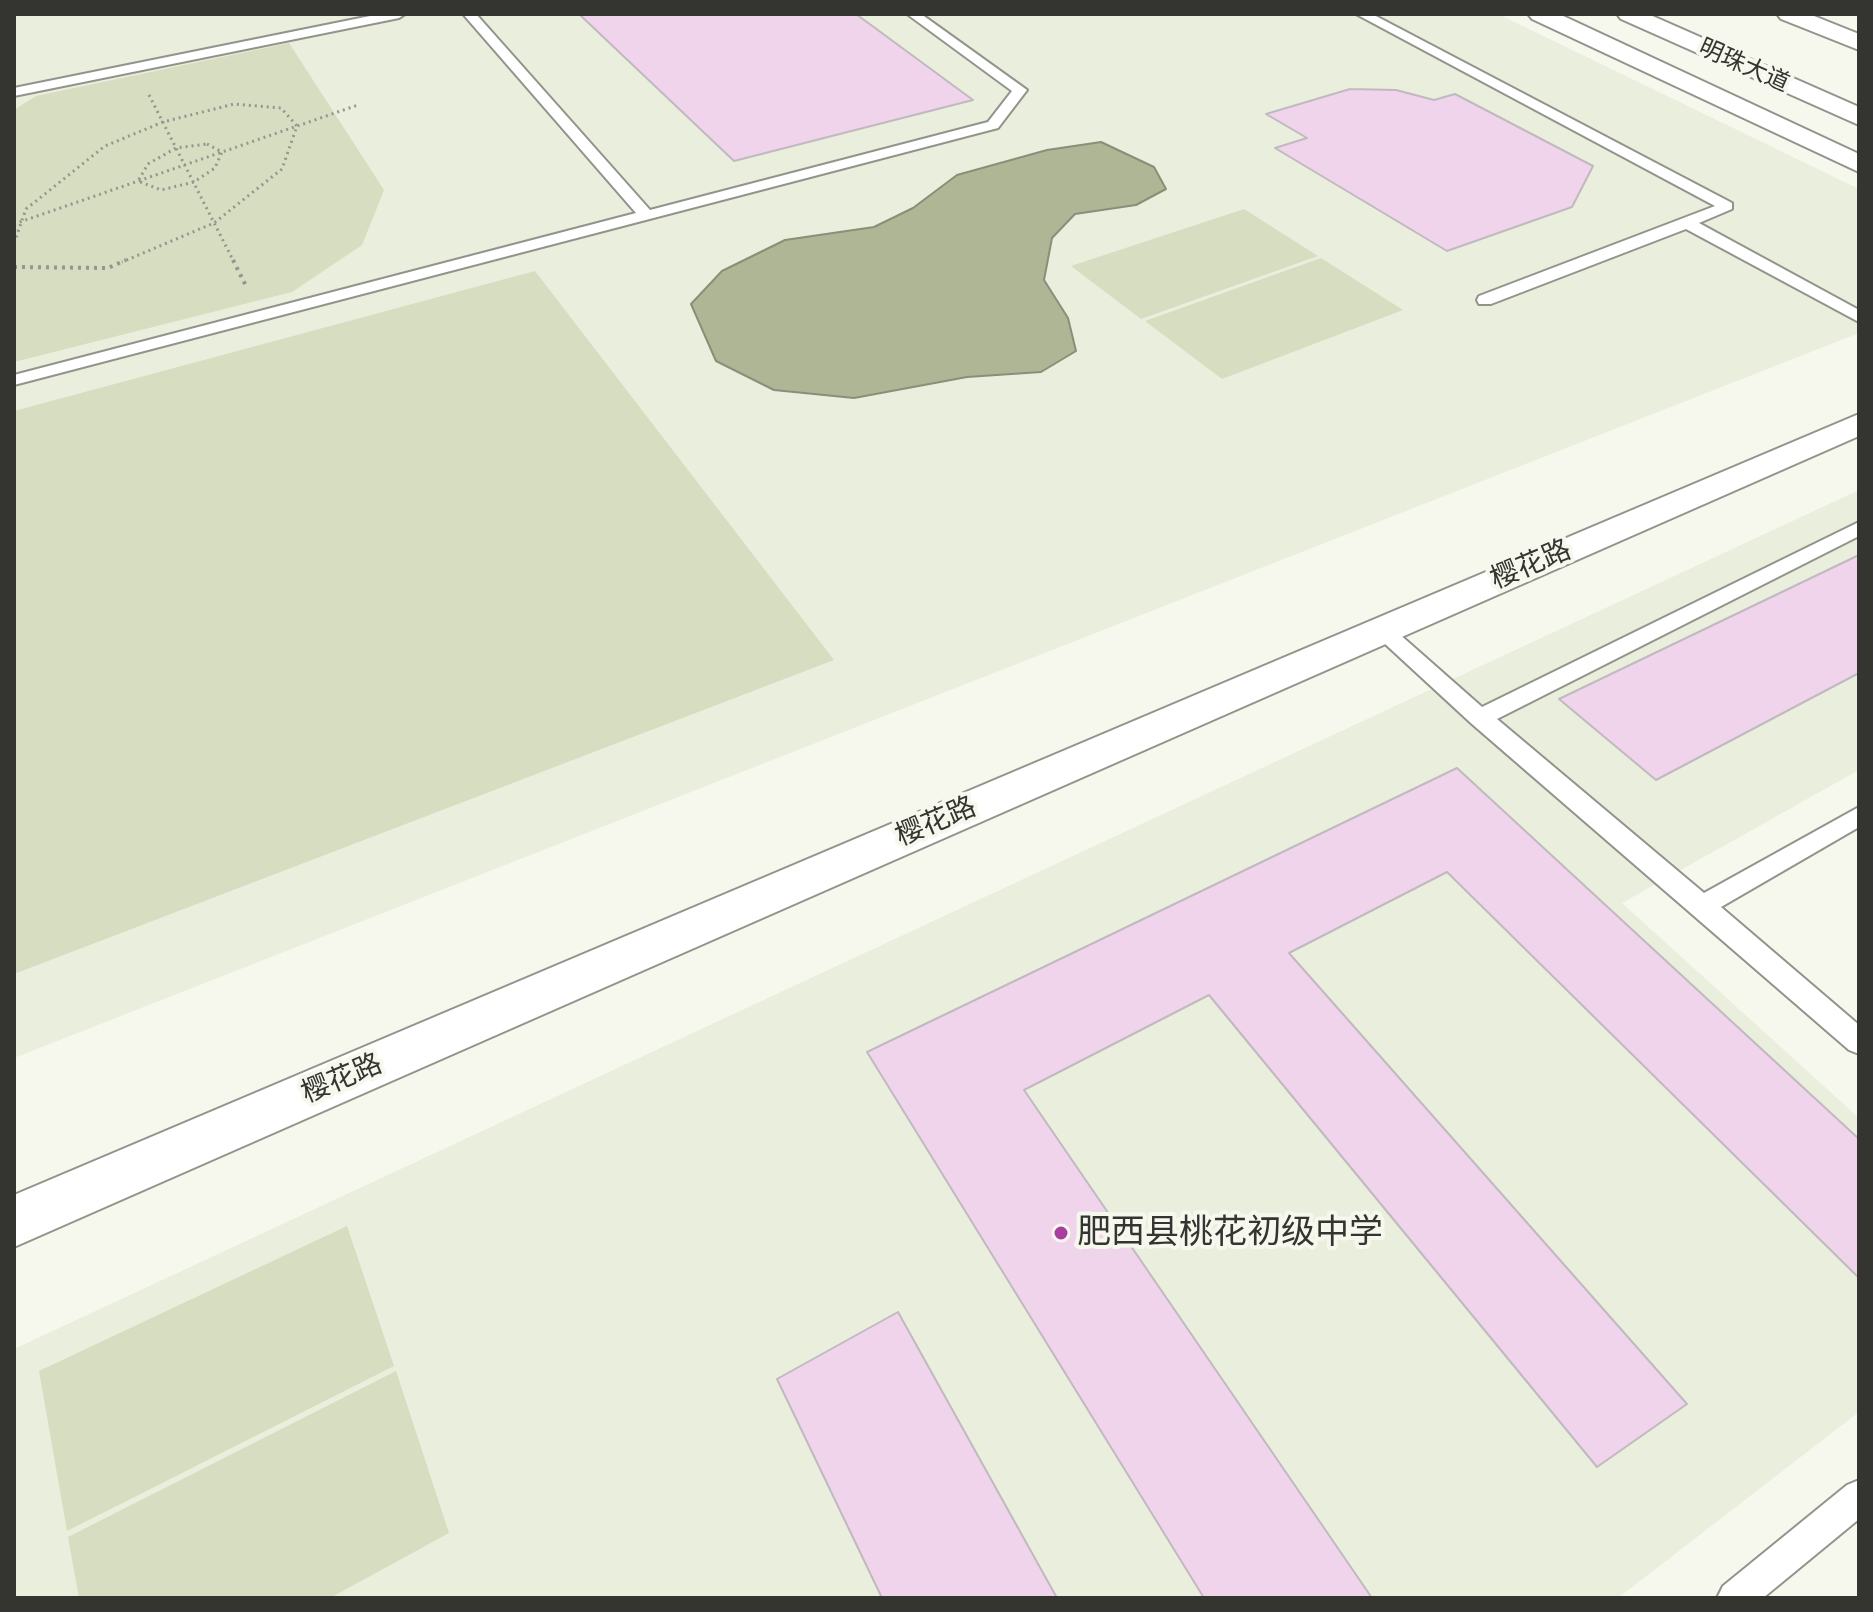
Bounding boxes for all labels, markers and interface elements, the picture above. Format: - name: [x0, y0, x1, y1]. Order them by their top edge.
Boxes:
- street label: 明珠大道: [1694, 33, 1794, 99]
- street label: 樱花路: [1486, 533, 1576, 597]
- street label: 樱花路: [891, 790, 981, 854]
- street label: 樱花路: [297, 1047, 387, 1111]
- place label: 肥西县桃花初级中学: [1077, 1213, 1383, 1253]
- marker: 肥西县桃花初级中学: [1052, 1224, 1070, 1242]

